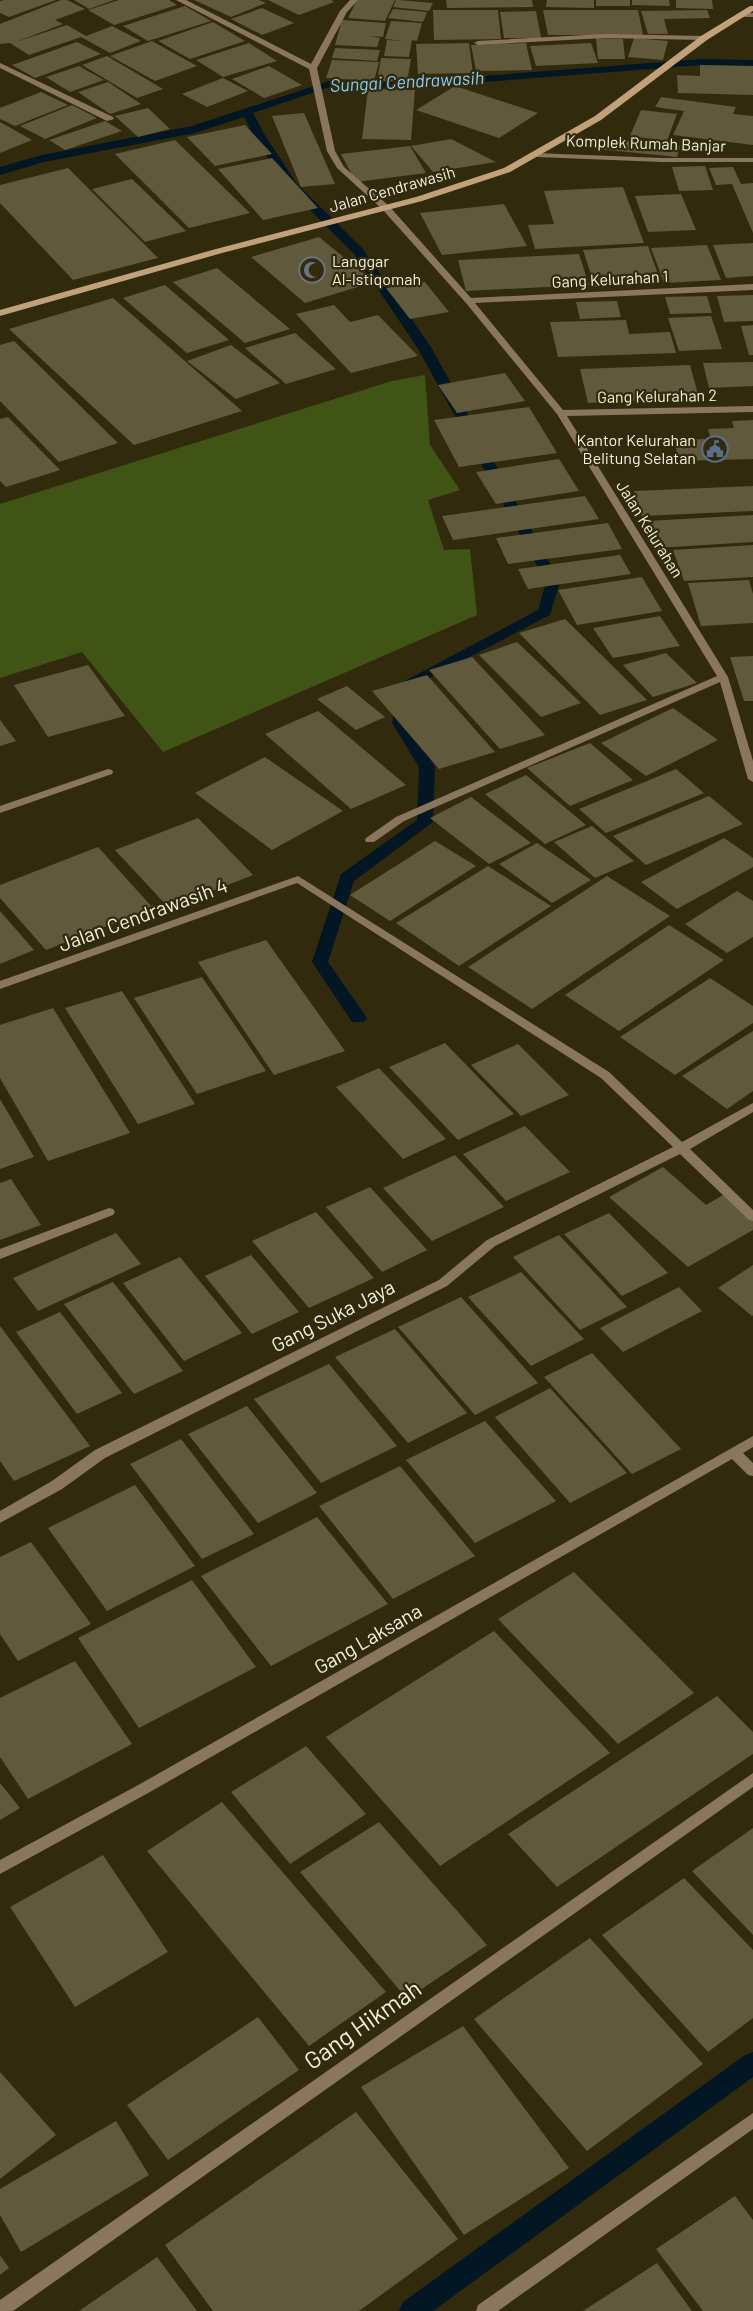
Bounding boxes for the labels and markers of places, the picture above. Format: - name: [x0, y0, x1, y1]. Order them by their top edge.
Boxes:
- place label: Langgar Al-Istiqomah: [332, 251, 421, 288]
- mosque icon: Langgar Al-Istiqomah: [297, 255, 327, 285]
- place label: Kantor Kelurahan Belitung Selatan: [576, 430, 696, 467]
- public building icon: Kantor Kelurahan Belitung Selatan: [700, 434, 730, 464]

